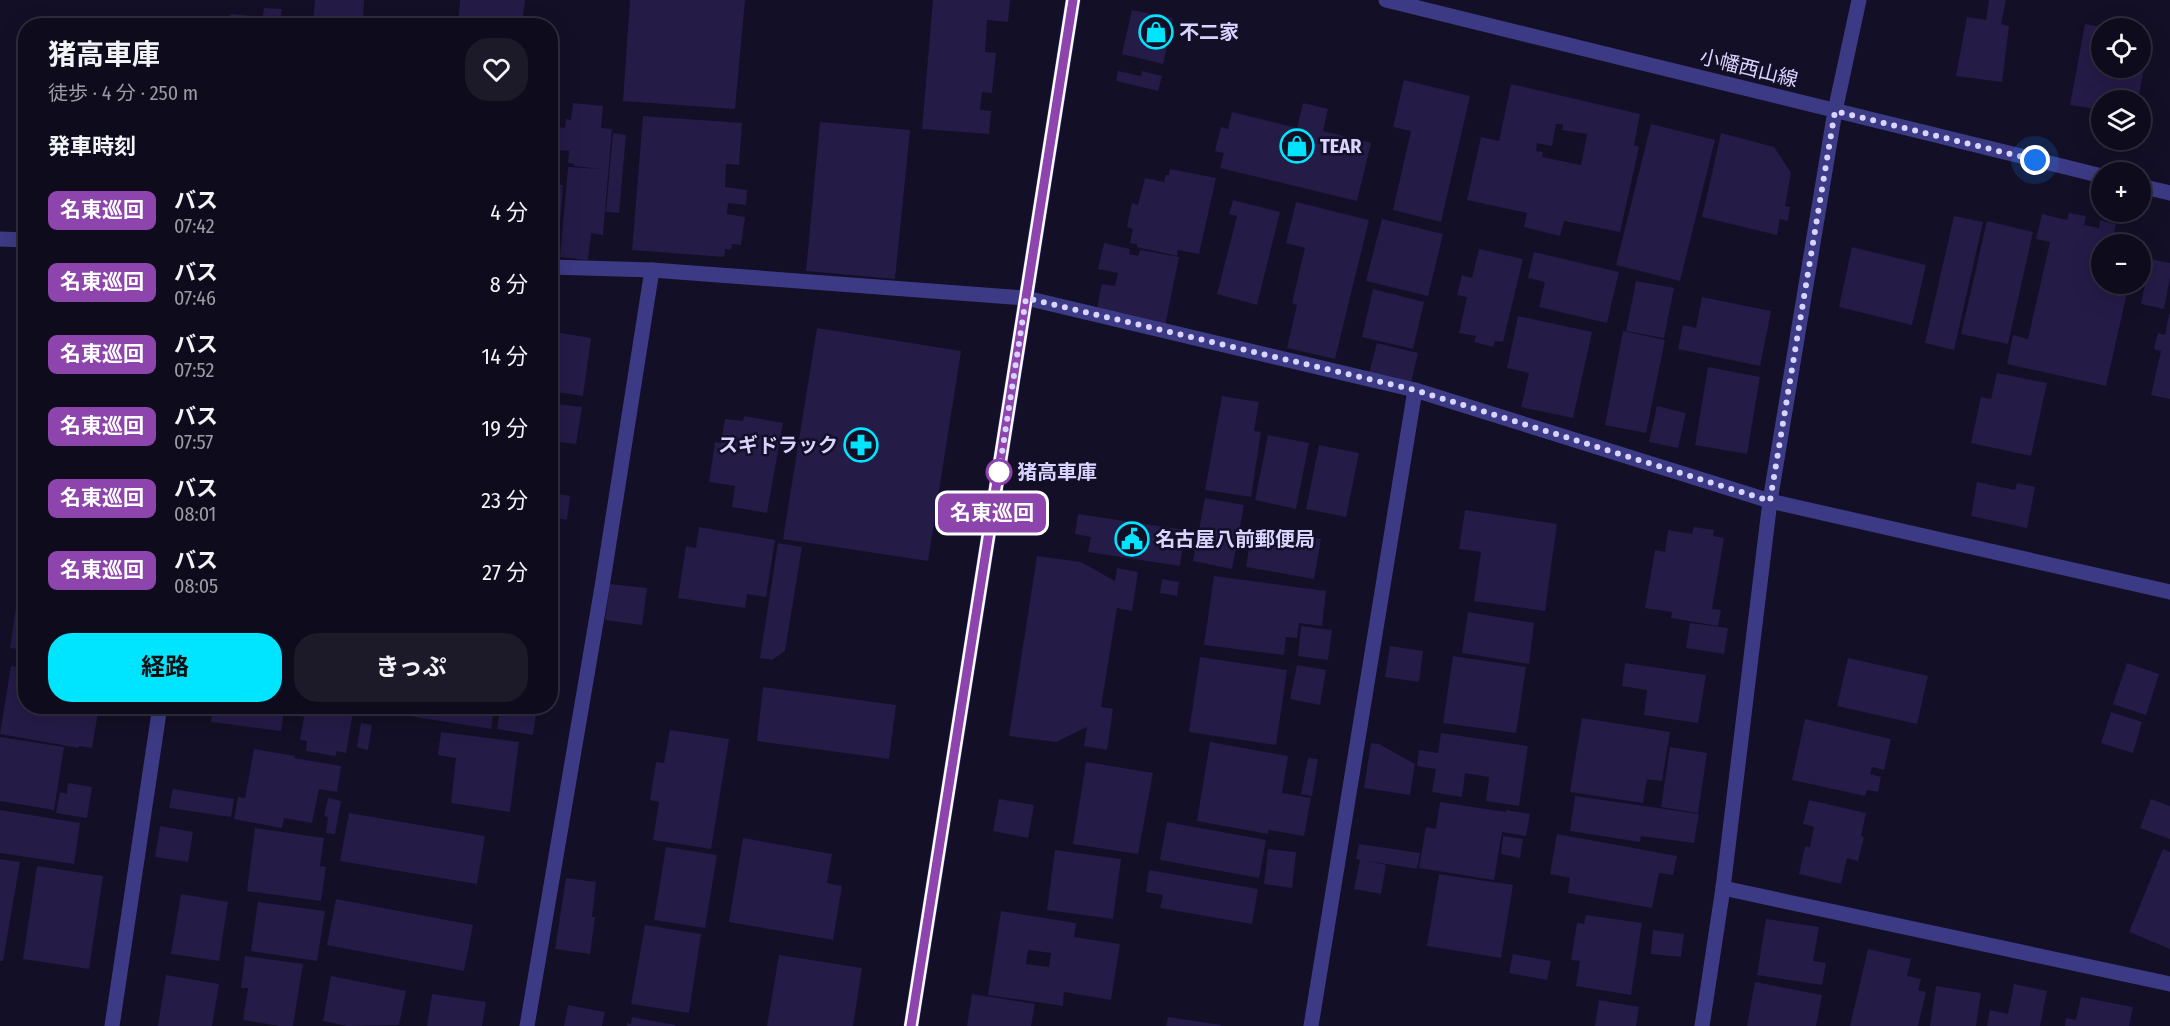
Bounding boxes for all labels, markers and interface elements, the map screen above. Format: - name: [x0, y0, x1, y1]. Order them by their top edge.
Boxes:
- shop icon: 不二家: [1138, 14, 1174, 50]
- map controls: [2091, 18, 2151, 294]
- button: locate: [2091, 18, 2151, 78]
- place label: 不二家: [1179, 20, 1239, 44]
- text: 猪高車庫: [48, 38, 160, 71]
- button: heart: [465, 38, 528, 101]
- street label: 小幡西山線: [1698, 44, 1800, 92]
- text: 徒歩 · 4 分 · 250 m: [48, 81, 198, 105]
- button: layers: [2091, 90, 2151, 150]
- shop icon: TEAR: [1279, 128, 1315, 164]
- text: 発車時刻: [48, 133, 136, 160]
- place label: TEAR: [1320, 134, 1362, 158]
- your location: [2020, 145, 2050, 175]
- button: +: [2091, 162, 2151, 222]
- text: バス: [174, 187, 218, 214]
- text: 名東巡回: [60, 197, 144, 223]
- text: 4 分: [490, 199, 528, 226]
- text: 07:42: [174, 214, 215, 238]
- button: −: [2091, 234, 2151, 294]
- text: バス: [174, 259, 218, 286]
- text: 名東巡回: [60, 269, 144, 295]
- text: 8 分: [490, 271, 528, 298]
- text: 07:46: [174, 286, 216, 310]
- text: バス: [174, 331, 218, 358]
- text: 名東巡回: [60, 341, 144, 367]
- text: 14 分: [482, 343, 528, 370]
- text: 07:52: [174, 358, 214, 382]
- text: バス: [174, 403, 218, 430]
- text: 名東巡回: [60, 413, 144, 439]
- text: 19 分: [482, 415, 528, 442]
- pharmacy icon: スギドラック: [843, 427, 879, 463]
- text: 07:57: [174, 430, 213, 454]
- place label: スギドラック: [718, 433, 838, 457]
- marker: 猪高車庫: [986, 459, 1012, 485]
- place label: 猪高車庫: [1017, 460, 1097, 484]
- text: バス: [174, 475, 218, 502]
- text: 名東巡回: [60, 485, 144, 511]
- text: 23 分: [481, 487, 528, 514]
- line badge: 名東巡回: [950, 494, 1034, 532]
- text: 名東巡回: [950, 500, 1034, 526]
- text: 08:01: [174, 502, 216, 526]
- public building icon: 名古屋八前郵便局: [1114, 521, 1150, 557]
- place label: 名古屋八前郵便局: [1155, 527, 1315, 551]
- text: バス: [174, 547, 218, 574]
- text: 名東巡回: [60, 557, 144, 583]
- text: 27 分: [482, 559, 528, 586]
- text: 08:05: [174, 574, 218, 598]
- button: 経路: [48, 633, 282, 702]
- button: きっぷ: [294, 633, 528, 702]

